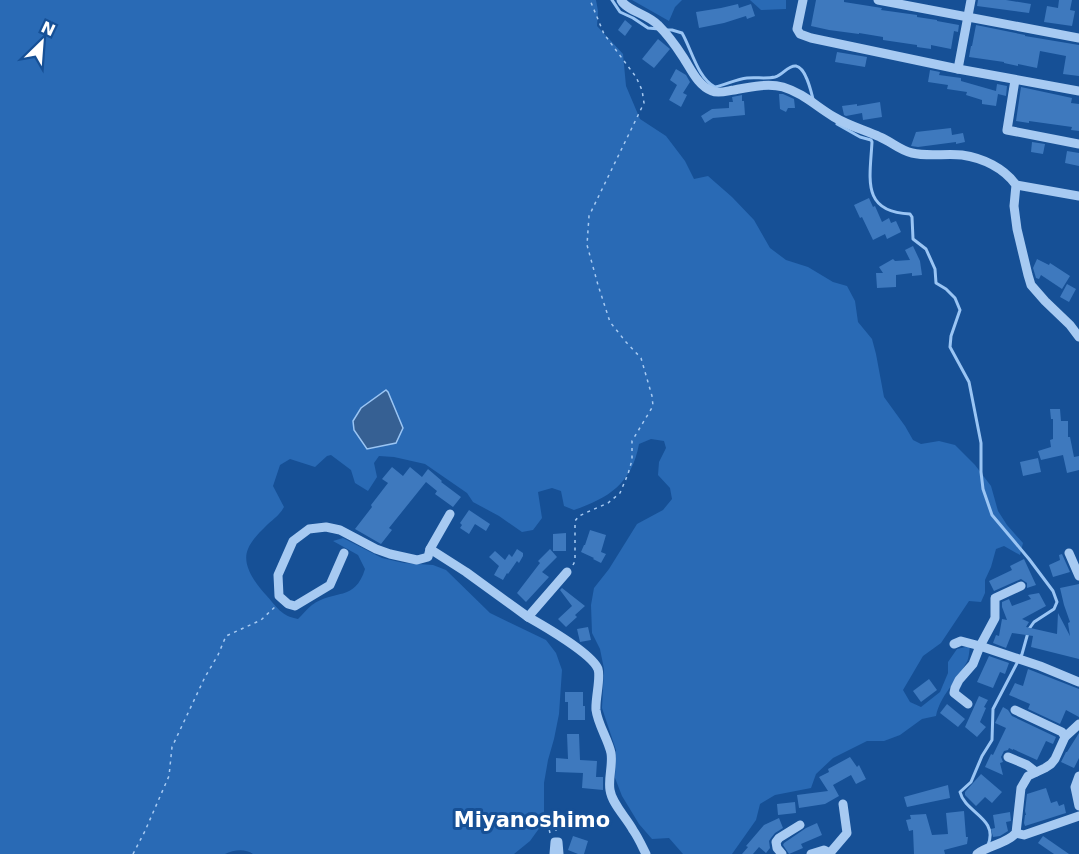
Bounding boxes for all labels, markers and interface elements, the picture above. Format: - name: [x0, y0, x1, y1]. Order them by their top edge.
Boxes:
- north arrow: [12, 12, 72, 72]
- text: N: [38, 17, 58, 40]
- district label: Miyanoshimo: [454, 808, 610, 832]

